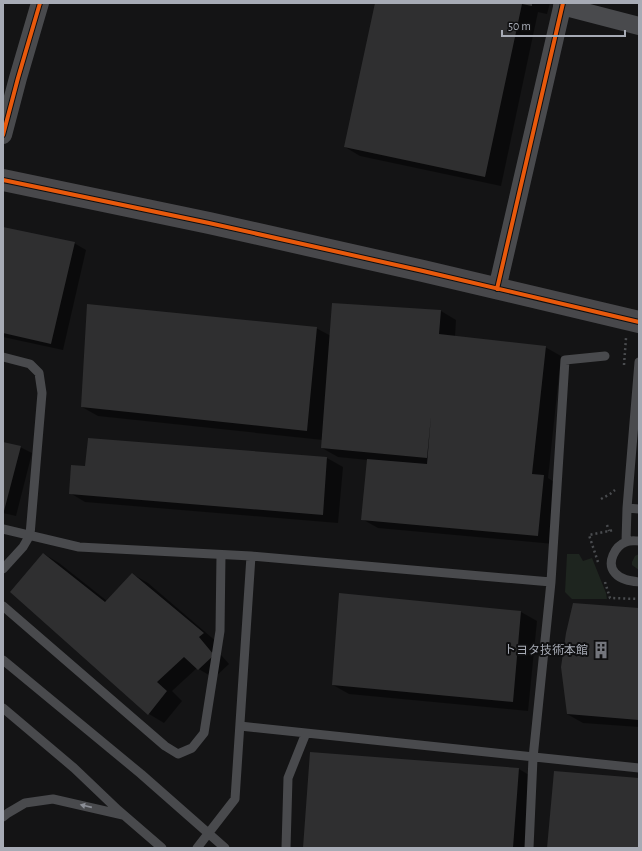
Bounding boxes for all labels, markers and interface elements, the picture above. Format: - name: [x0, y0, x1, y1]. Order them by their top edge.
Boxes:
- scale bar: [502, 12, 625, 38]
- text: 50 m: [508, 20, 531, 32]
- building icon: トヨタ技術本館: [591, 640, 611, 660]
- place label: トヨタ技術本館: [504, 643, 588, 656]
- one-way arrow: [80, 803, 92, 809]

